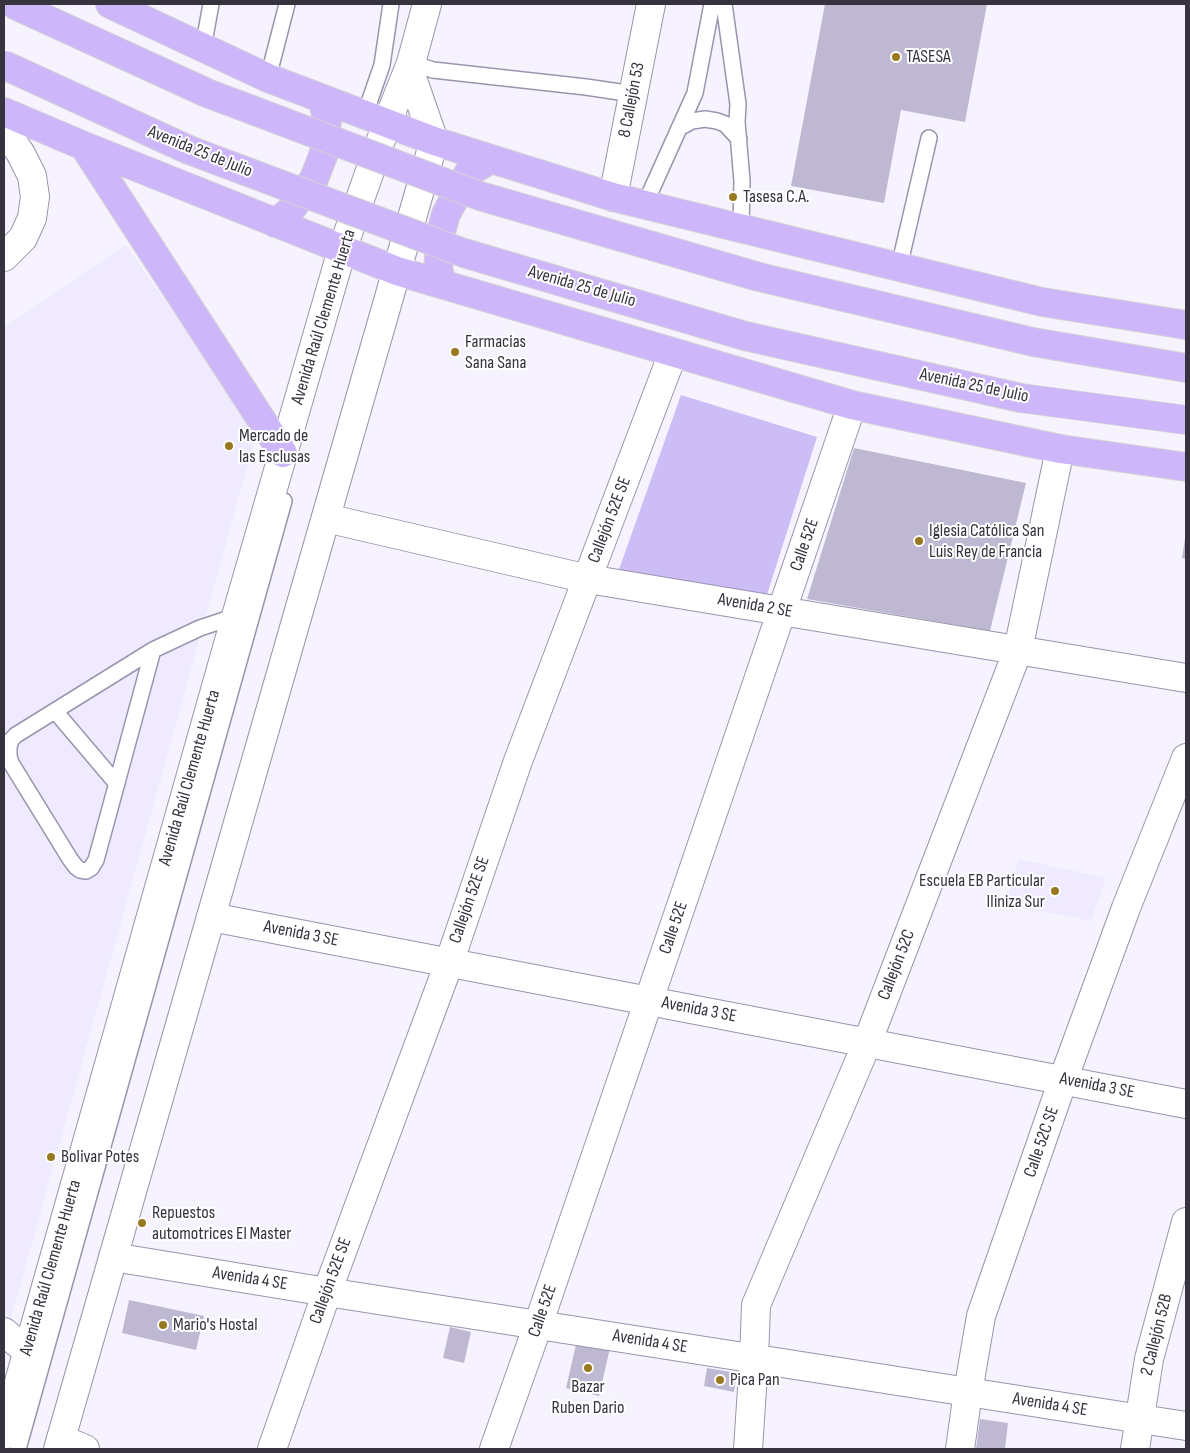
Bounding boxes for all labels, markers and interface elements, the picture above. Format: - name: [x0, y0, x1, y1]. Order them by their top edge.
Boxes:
- place label: TASESA: [906, 46, 951, 68]
- marker: TASESA: [890, 51, 902, 63]
- street label: 8 Callejón 53: [614, 61, 650, 139]
- street label: Avenida 25 de Julio: [145, 121, 255, 183]
- place label: Tasesa C.A.: [743, 186, 809, 208]
- marker: Tasesa C.A.: [727, 191, 739, 203]
- street label: Avenida Raúl Clemente Huerta: [287, 227, 361, 407]
- street label: Avenida 25 de Julio: [526, 261, 638, 313]
- place label: Farmacias Sana Sana: [465, 331, 526, 374]
- marker: Farmacias Sana Sana: [449, 346, 461, 358]
- street label: Avenida 25 de Julio: [918, 364, 1030, 408]
- place label: Mercado de las Esclusas: [239, 425, 310, 468]
- marker: Mercado de las Esclusas: [223, 440, 235, 452]
- street label: Callejón 52E SE: [584, 474, 636, 566]
- street label: Calle 52E: [786, 516, 824, 574]
- place label: Iglesia Católica San Luis Rey de Francia: [929, 520, 1044, 562]
- marker: Iglesia Católica San Luis Rey de Francia: [913, 535, 925, 547]
- street label: Avenida 2 SE: [716, 589, 794, 623]
- street label: Avenida Raúl Clemente Huerta: [155, 688, 225, 868]
- street label: Callejón 52E SE: [445, 854, 495, 946]
- place label: Escuela EB Particular Iliniza Sur: [919, 870, 1045, 912]
- marker: Escuela EB Particular Iliniza Sur: [1049, 885, 1061, 897]
- street label: Calle 52E: [655, 899, 693, 957]
- street label: Avenida 3 SE: [262, 916, 340, 952]
- street label: Callejón 52C: [874, 927, 920, 1003]
- street label: Avenida 3 SE: [660, 992, 738, 1028]
- street label: Avenida 3 SE: [1058, 1068, 1136, 1104]
- street label: Calle 52C SE: [1020, 1104, 1064, 1180]
- place label: Bolivar Potes: [61, 1146, 139, 1168]
- marker: Bolivar Potes: [45, 1151, 57, 1163]
- street label: Avenida Raúl Clemente Huerta: [16, 1178, 86, 1358]
- place label: Repuestos automotrices El Master: [152, 1202, 291, 1244]
- marker: Repuestos automotrices El Master: [136, 1217, 148, 1229]
- street label: Callejón 52E SE: [305, 1235, 357, 1327]
- street label: Avenida 4 SE: [211, 1262, 289, 1296]
- street label: Calle 52E: [524, 1282, 562, 1340]
- street label: 2 Callejón 52B: [1136, 1292, 1178, 1378]
- place label: Mario's Hostal: [173, 1314, 258, 1336]
- marker: Mario's Hostal: [157, 1319, 169, 1331]
- street label: Avenida 4 SE: [611, 1325, 689, 1359]
- marker: Bazar Ruben Dario: [582, 1362, 594, 1374]
- place label: Pica Pan: [730, 1369, 780, 1391]
- marker: Pica Pan: [714, 1374, 726, 1386]
- place label: Bazar Ruben Dario: [552, 1376, 624, 1418]
- street label: Avenida 4 SE: [1011, 1388, 1089, 1422]

